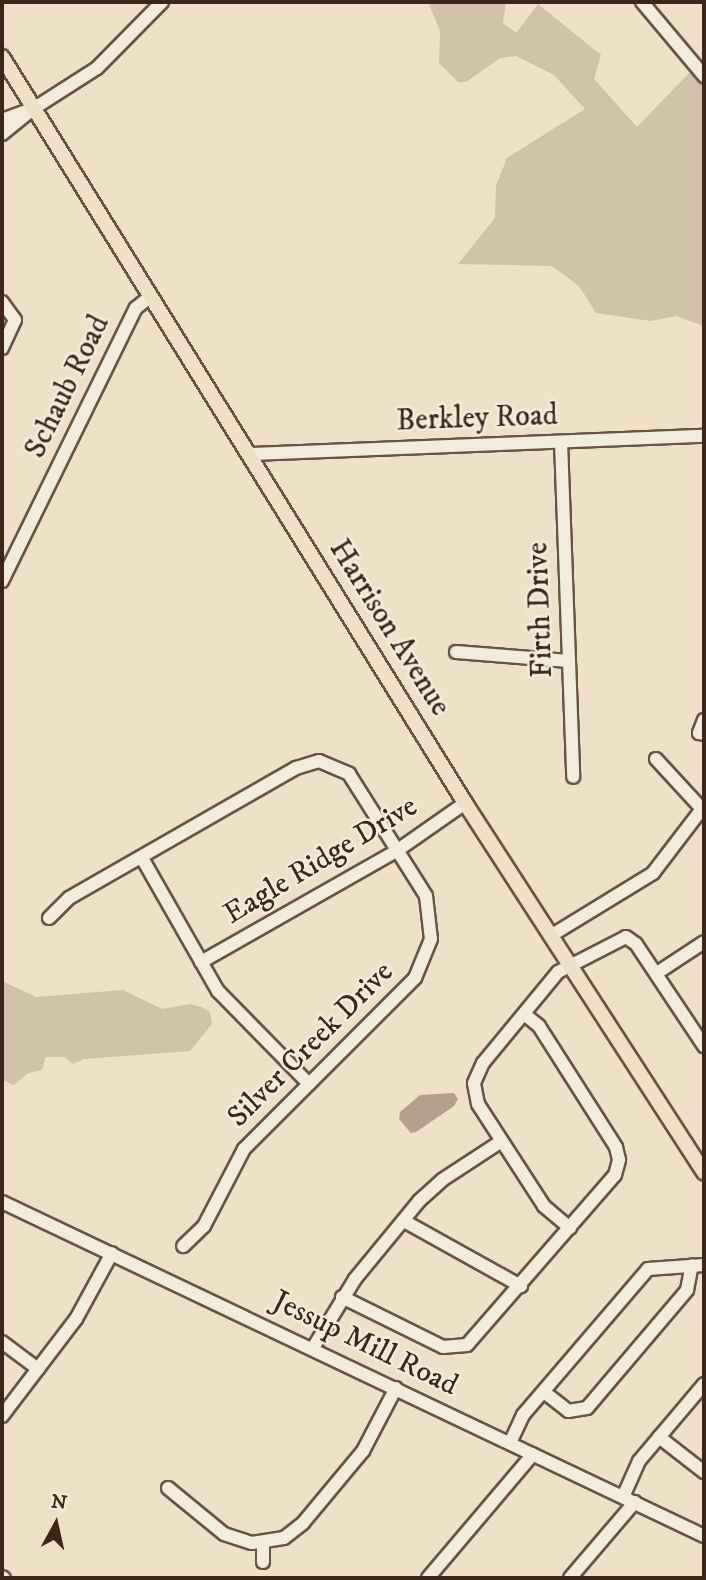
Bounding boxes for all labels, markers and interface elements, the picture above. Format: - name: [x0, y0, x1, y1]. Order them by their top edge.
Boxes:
- street label: Schaub Road: [18, 310, 118, 464]
- street label: Berkley Road: [396, 398, 558, 440]
- street label: Harrison Avenue: [320, 533, 458, 723]
- street label: Firth Drive: [521, 541, 561, 679]
- street label: Eagle Ridge Drive: [218, 789, 424, 933]
- street label: Silver Creek Drive: [221, 955, 401, 1135]
- street label: Jessup Mill Road: [267, 1284, 463, 1404]
- north arrow: [21, 1489, 91, 1559]
- text: N: [50, 1490, 68, 1515]

